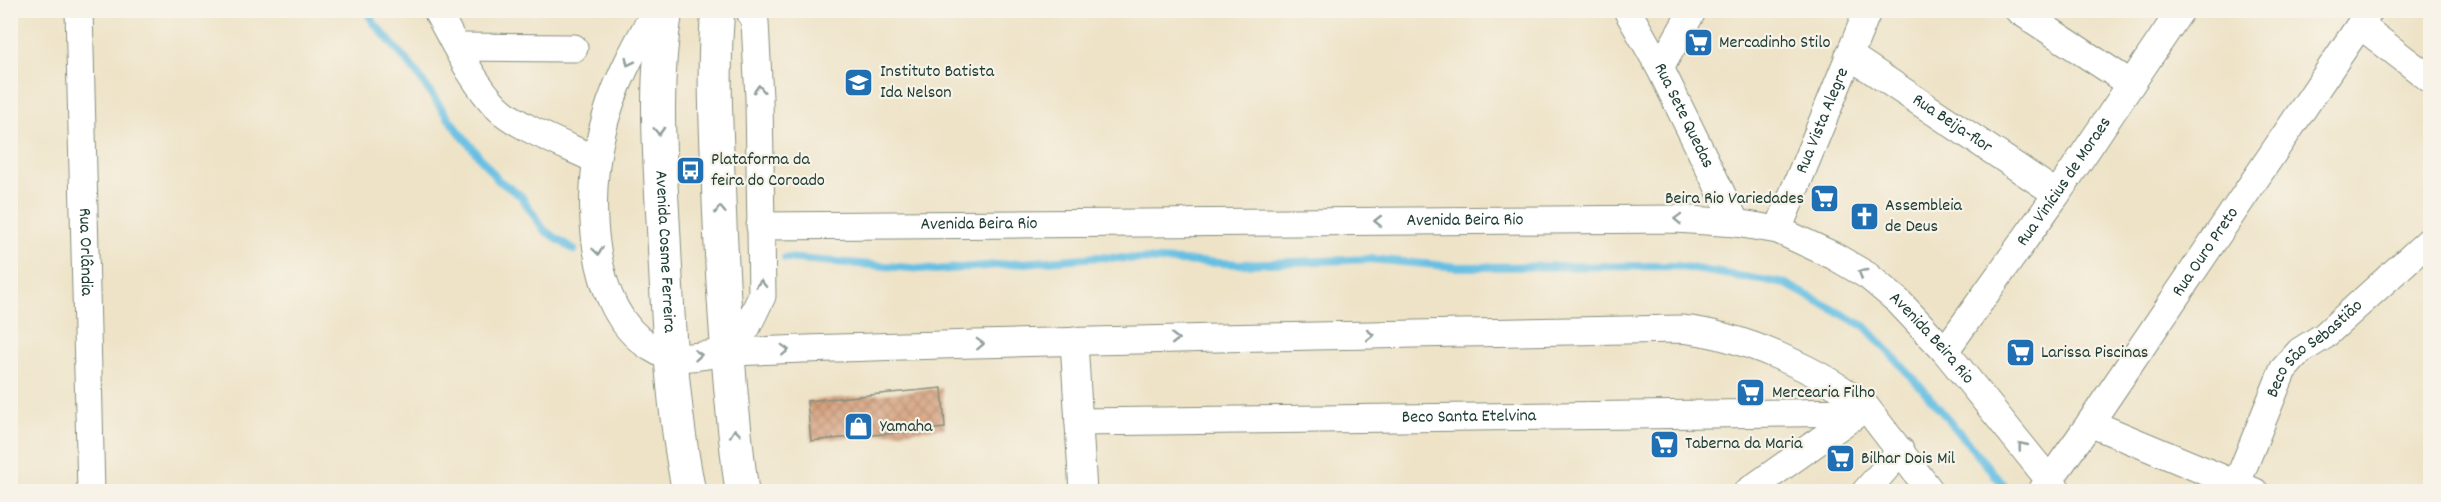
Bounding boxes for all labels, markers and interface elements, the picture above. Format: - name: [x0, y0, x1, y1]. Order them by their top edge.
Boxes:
- supermarket icon: Mercadinho Stilo: [1682, 27, 1714, 59]
- place label: Mercadinho Stilo: [1719, 31, 1830, 56]
- one-way arrow: [625, 56, 636, 66]
- street label: Rua Sete Quedas: [1647, 59, 1720, 173]
- place label: Instituto Batista Ida Nelson: [880, 60, 995, 106]
- street label: Rua Vista Alegre: [1790, 64, 1856, 178]
- school or university icon: Instituto Batista Ida Nelson: [843, 66, 875, 98]
- one-way arrow: [752, 84, 765, 93]
- street label: Rua Beija-flor: [1907, 88, 1998, 160]
- street label: Rua Vinícius de Moraes: [2011, 112, 2118, 252]
- one-way arrow: [653, 127, 666, 136]
- place label: Plataforma da feira do Coroado: [711, 148, 825, 194]
- bus stop icon: Plataforma da feira do Coroado: [674, 154, 706, 186]
- street label: Avenida Cosme Ferreira: [648, 170, 682, 334]
- supermarket icon: Beira Rio Variedades: [1809, 183, 1841, 215]
- place label: Beira Rio Variedades: [1665, 187, 1804, 212]
- place label: Assembleia de Deus: [1885, 194, 1963, 240]
- church icon: Assembleia de Deus: [1848, 200, 1880, 232]
- street label: Rua Ouro Preto: [2166, 202, 2245, 302]
- one-way arrow: [713, 206, 726, 215]
- street label: Rua Orlândia: [71, 208, 99, 297]
- street label: Avenida Beira Rio: [1406, 208, 1524, 234]
- street label: Avenida Beira Rio: [920, 211, 1038, 237]
- one-way arrow: [1673, 213, 1682, 226]
- one-way arrow: [1373, 215, 1382, 227]
- one-way arrow: [591, 246, 603, 256]
- one-way arrow: [1858, 268, 1868, 280]
- one-way arrow: [755, 279, 768, 288]
- street label: Avenida Beira Rio: [1883, 286, 1980, 390]
- street label: Beco São Sebastião: [2261, 294, 2369, 401]
- one-way arrow: [1365, 329, 1374, 341]
- one-way arrow: [1171, 333, 1180, 345]
- one-way arrow: [976, 337, 985, 350]
- supermarket icon: Larissa Piscinas: [2004, 337, 2036, 369]
- place label: Larissa Piscinas: [2041, 341, 2148, 366]
- one-way arrow: [781, 343, 790, 356]
- one-way arrow: [694, 349, 703, 362]
- supermarket icon: Mercearia Filho: [1735, 377, 1767, 409]
- place label: Mercearia Filho: [1772, 381, 1875, 406]
- street label: Beco Santa Etelvina: [1402, 404, 1537, 430]
- shop icon: Yamaha: [843, 411, 875, 443]
- place label: Yamaha: [880, 415, 933, 440]
- supermarket icon: Taberna da Maria: [1648, 428, 1680, 460]
- one-way arrow: [729, 429, 742, 438]
- place label: Taberna da Maria: [1685, 432, 1803, 457]
- one-way arrow: [2018, 442, 2029, 453]
- supermarket icon: Bilhar Dois Mil: [1824, 443, 1856, 475]
- place label: Bilhar Dois Mil: [1861, 447, 1956, 472]

